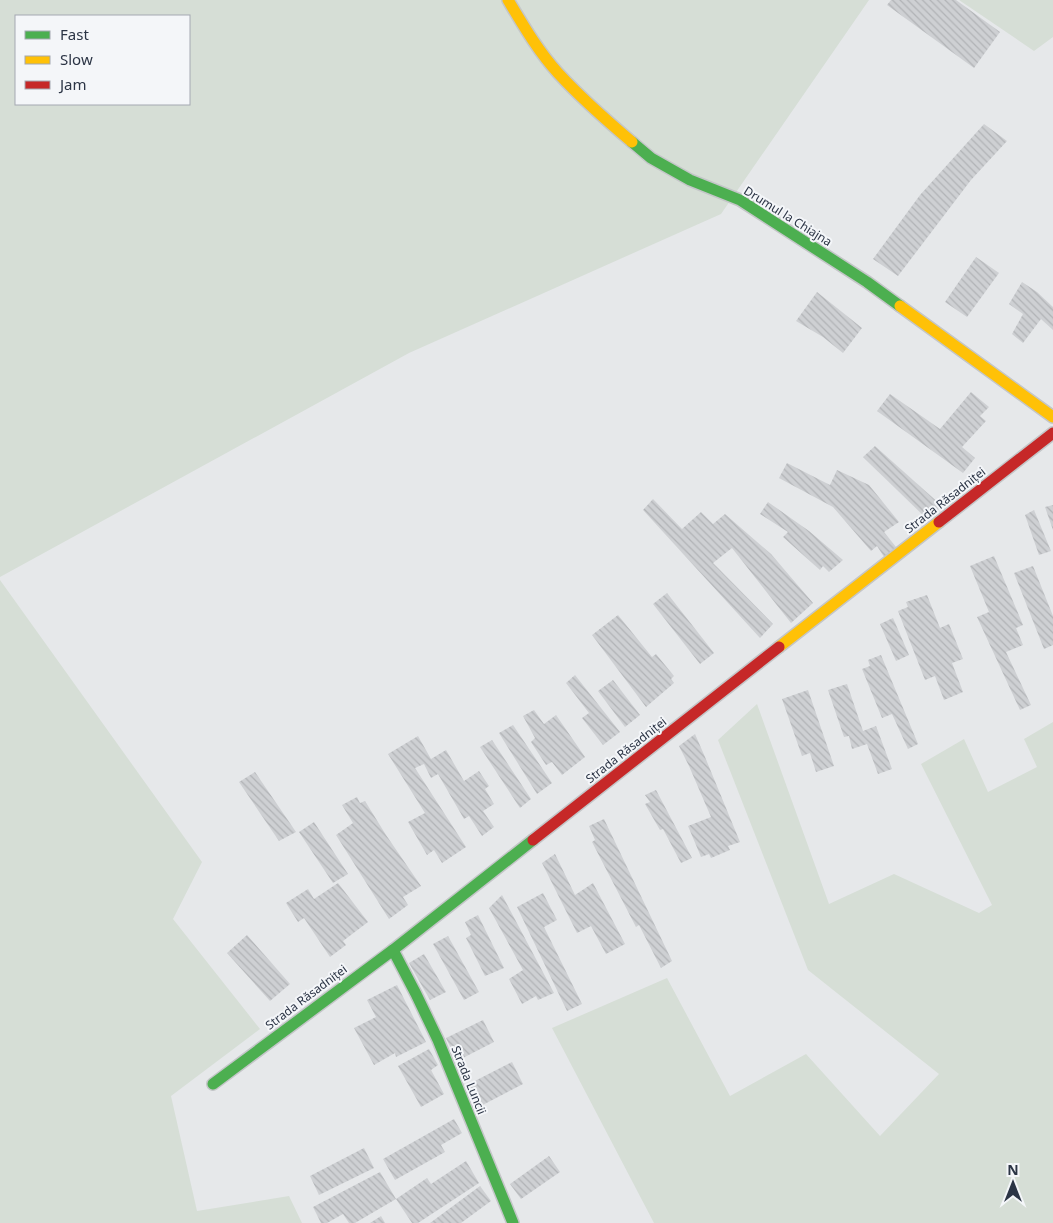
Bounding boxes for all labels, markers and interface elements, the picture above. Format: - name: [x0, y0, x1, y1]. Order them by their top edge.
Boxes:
- legend: [15, 15, 190, 105]
- text: Fast: [60, 24, 89, 44]
- text: Slow: [60, 49, 93, 69]
- text: Jam: [58, 74, 87, 94]
- street label: Drumul la Chiajna: [741, 182, 835, 250]
- street label: Strada Răsadniței: [901, 463, 989, 537]
- street label: Strada Răsadniței: [582, 713, 670, 787]
- street label: Strada Răsadniței: [262, 961, 350, 1033]
- street label: Strada Luncii: [448, 1043, 490, 1117]
- north arrow: [988, 1158, 1038, 1208]
- text: N: [1007, 1160, 1019, 1179]

